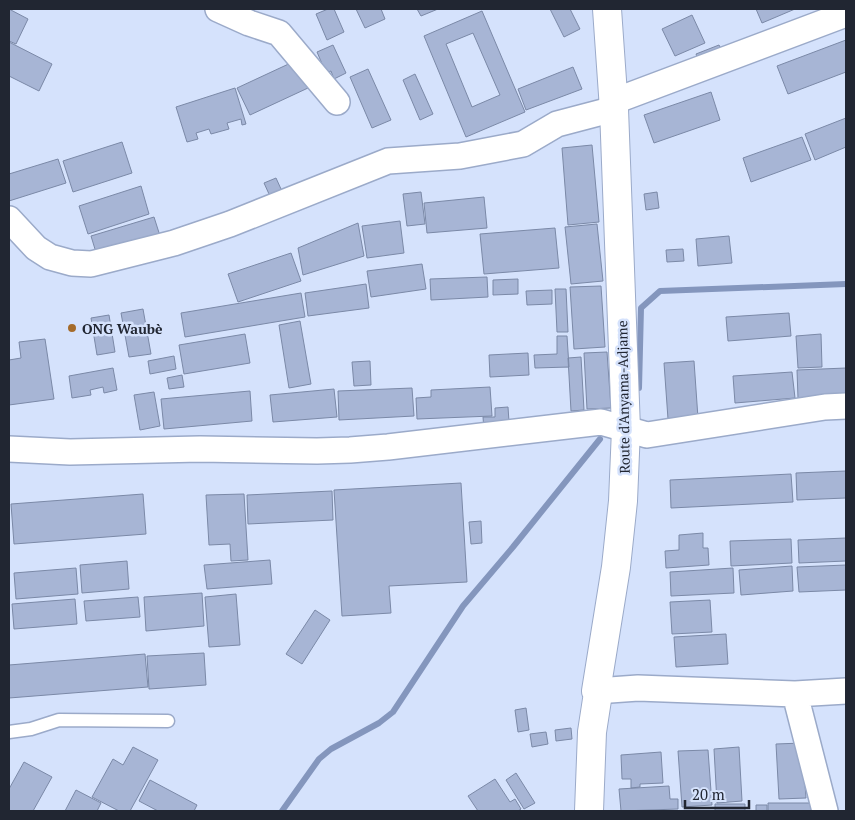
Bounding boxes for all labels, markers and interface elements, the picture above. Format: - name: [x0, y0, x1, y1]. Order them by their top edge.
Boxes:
- place label: ONG Waubè: [82, 319, 163, 338]
- street label: Route d'Anyama-Adjame: [612, 320, 634, 474]
- marker: ONG Waubè: [66, 322, 78, 334]
- scale bar: [685, 778, 749, 810]
- text: 20 m: [692, 784, 725, 804]

